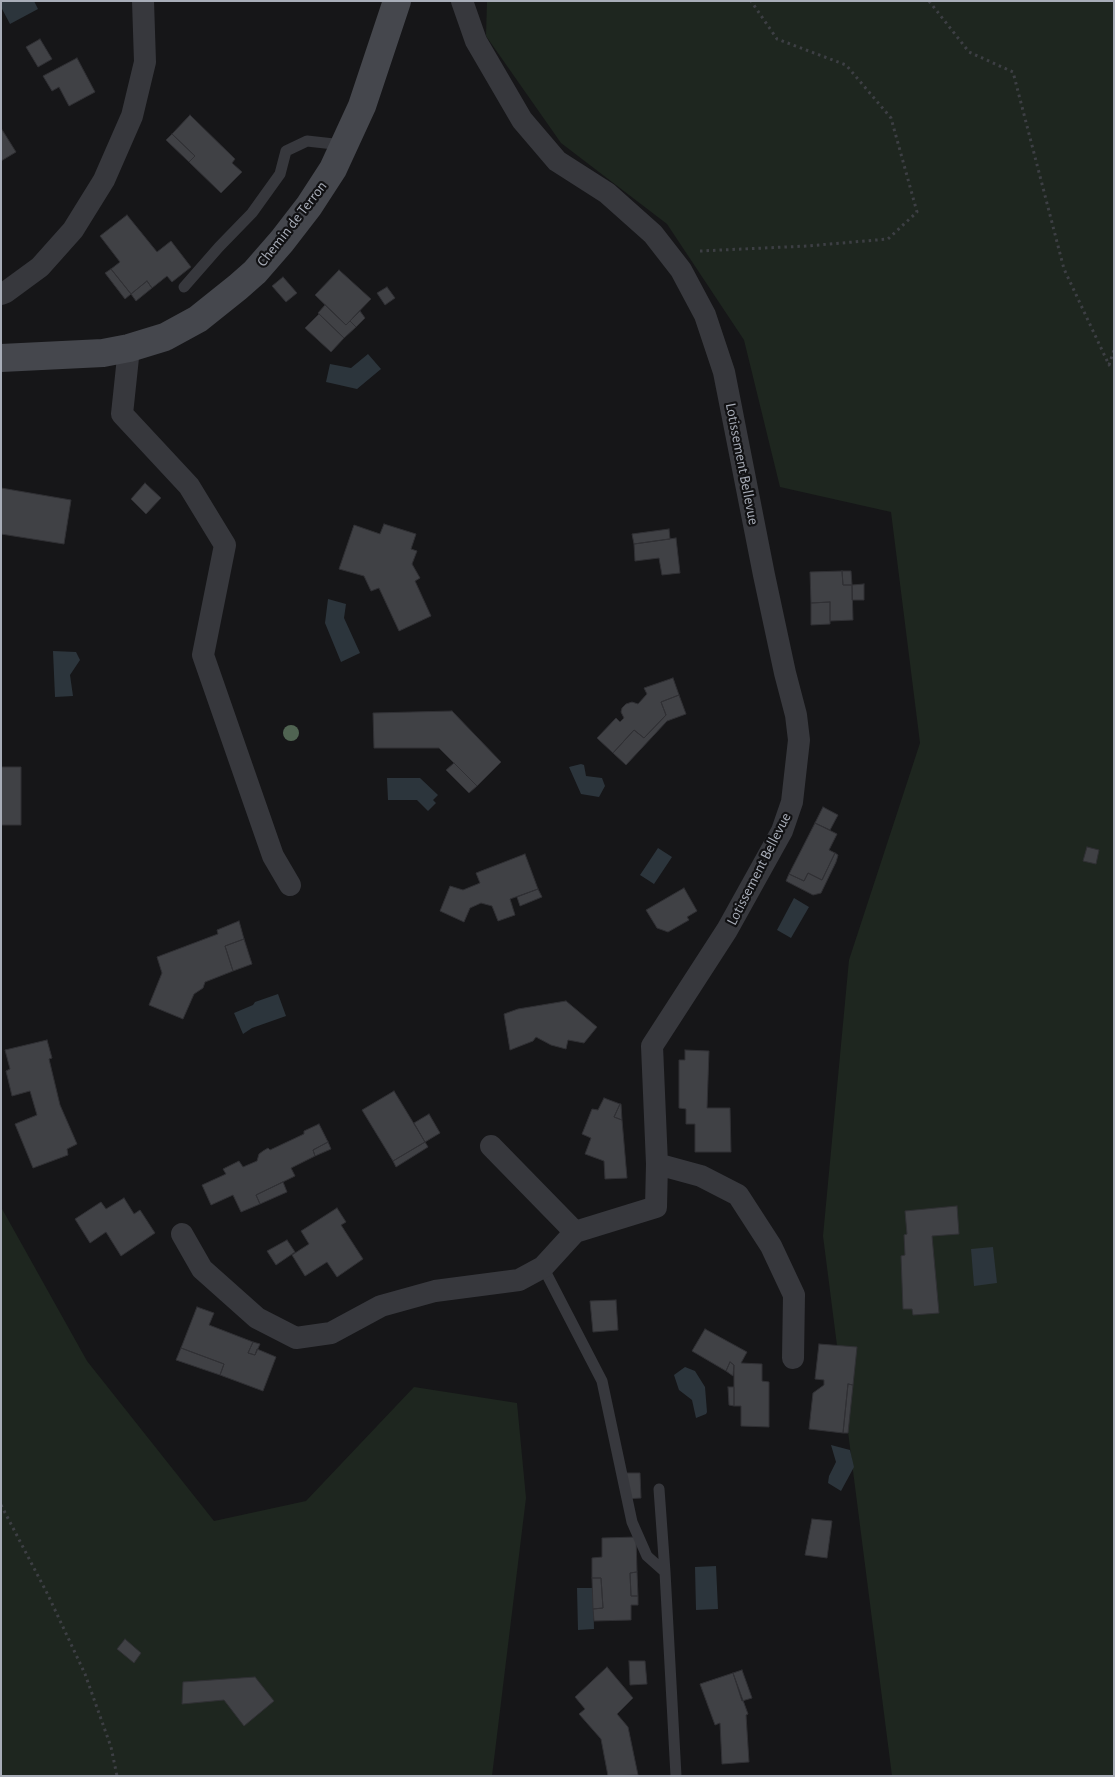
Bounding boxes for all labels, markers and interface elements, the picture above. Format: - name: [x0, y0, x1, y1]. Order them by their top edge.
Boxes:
- street label: Chemin de Terron: [253, 178, 331, 270]
- street label: Lotissement Bellevue: [721, 402, 763, 526]
- street label: Lotissement Bellevue: [723, 810, 795, 928]

